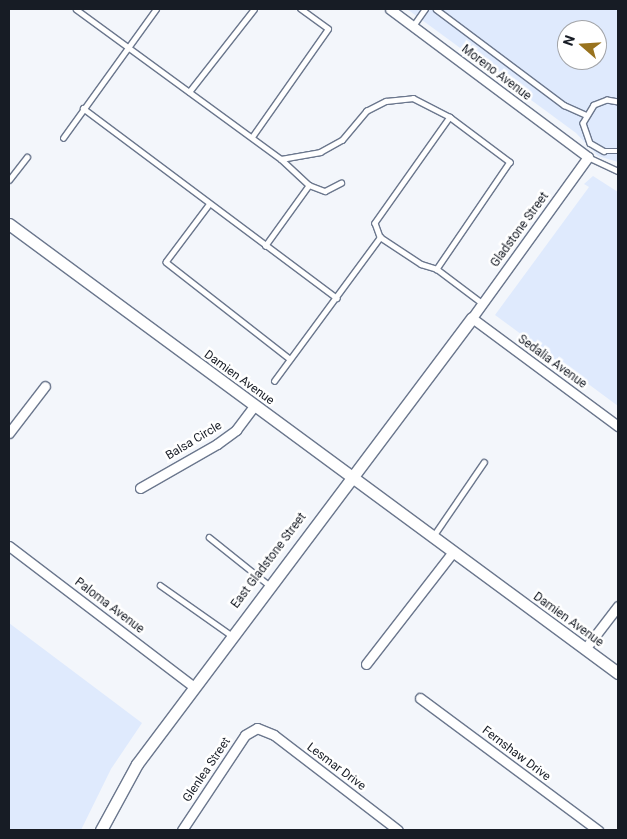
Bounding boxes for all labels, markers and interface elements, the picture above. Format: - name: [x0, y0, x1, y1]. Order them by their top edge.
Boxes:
- north arrow: [557, 20, 607, 70]
- text: N: [560, 33, 578, 48]
- street label: Moreno Avenue: [458, 42, 534, 104]
- street label: Gladstone Street: [488, 190, 552, 270]
- street label: Sedalia Avenue: [515, 332, 589, 392]
- street label: Damien Avenue: [201, 348, 277, 408]
- street label: Balsa Circle: [163, 419, 225, 463]
- street label: East Gladstone Street: [229, 511, 309, 611]
- street label: Paloma Avenue: [71, 575, 147, 637]
- street label: Damien Avenue: [530, 590, 606, 650]
- street label: Fernshaw Drive: [479, 724, 553, 784]
- street label: Glenlea Street: [180, 735, 234, 805]
- street label: Lesmar Drive: [304, 740, 368, 794]

